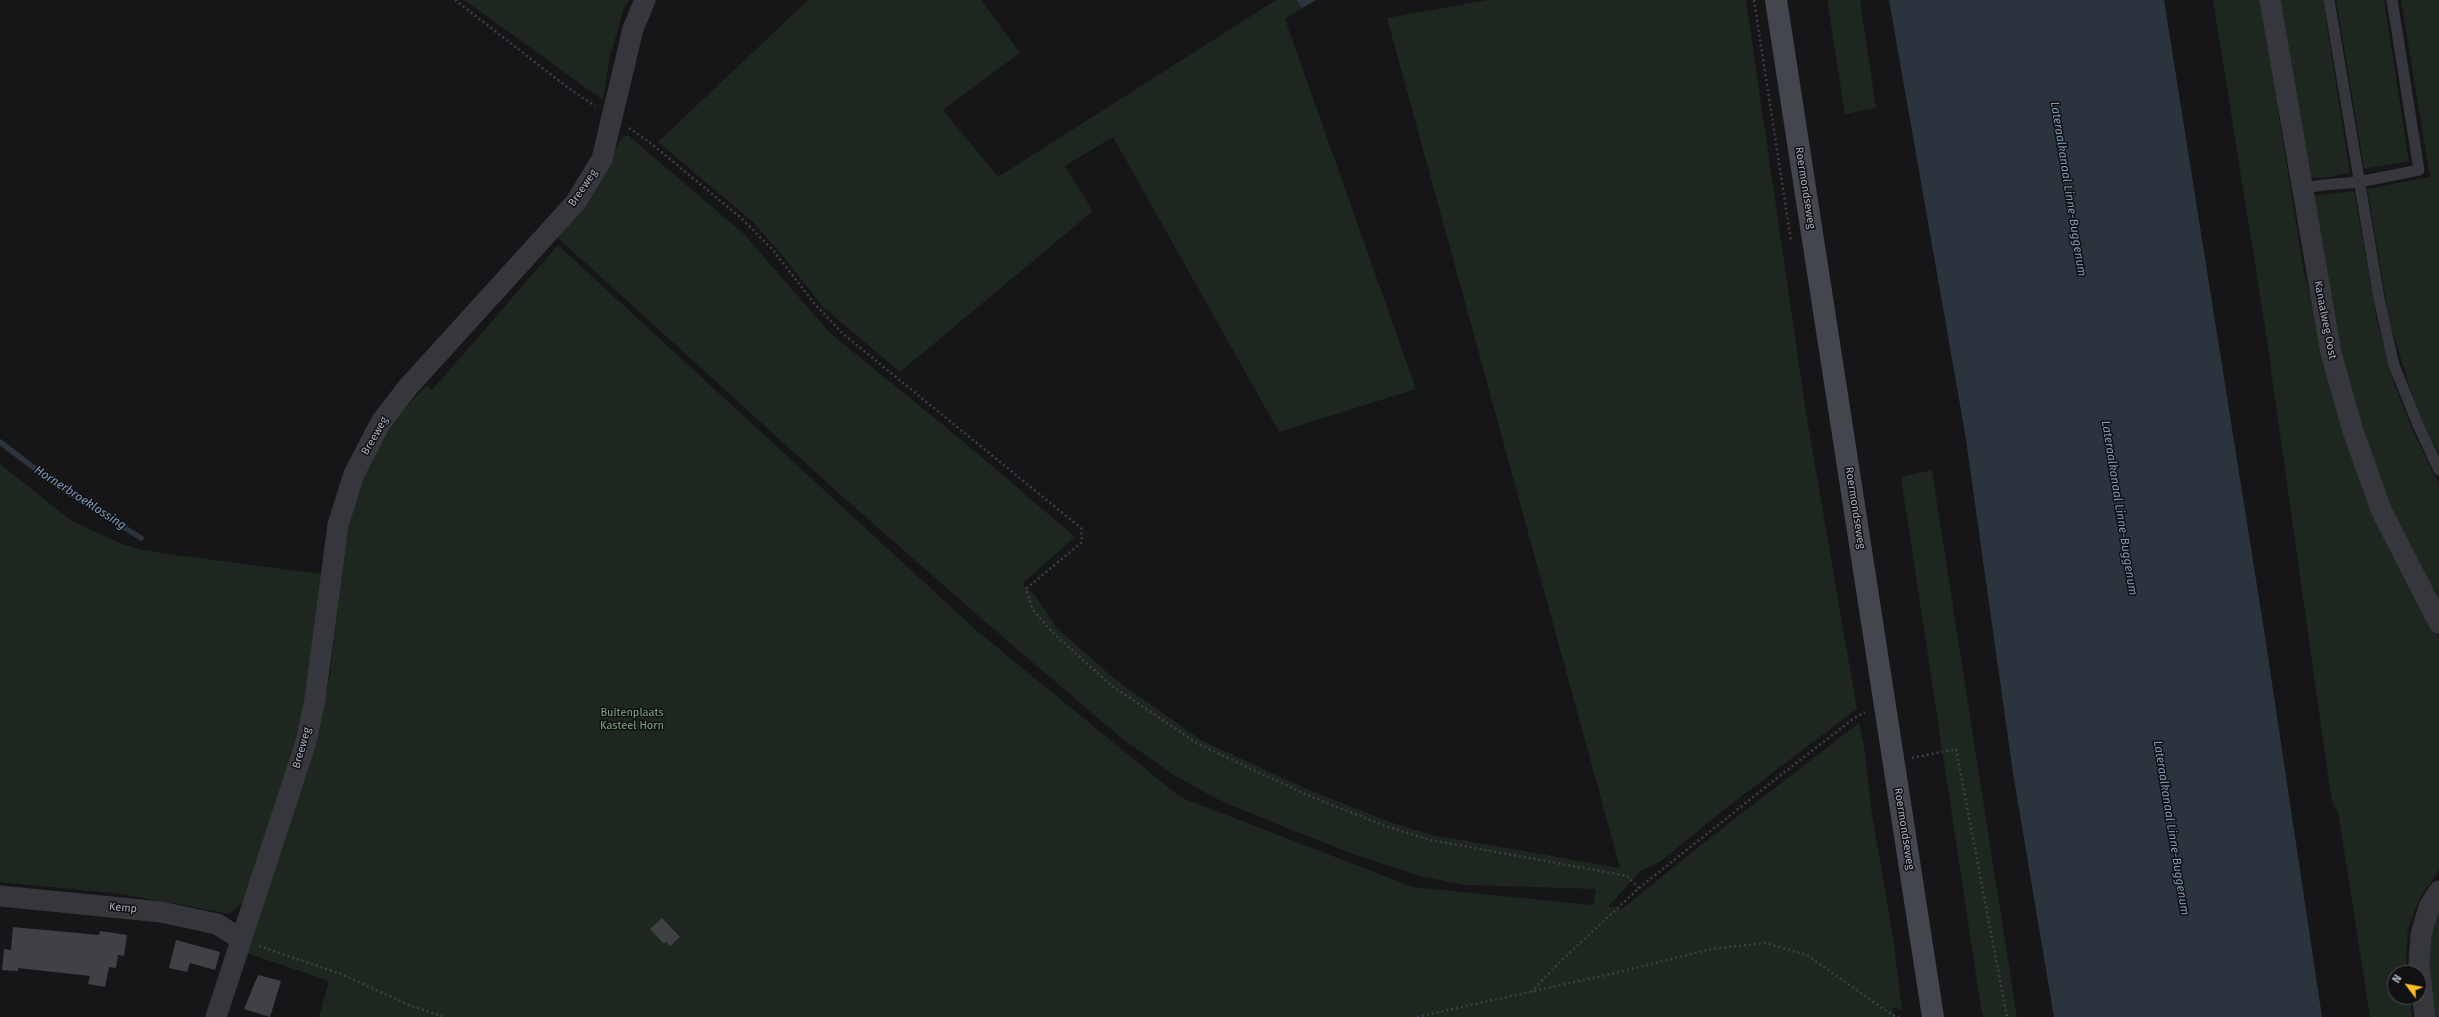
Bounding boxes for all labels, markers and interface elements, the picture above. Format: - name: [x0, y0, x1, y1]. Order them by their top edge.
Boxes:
- water label: Lateraalkanaal Linne-Buggenum: [2047, 101, 2089, 277]
- street label: Roermondseweg: [1792, 146, 1818, 230]
- street label: Breeweg: [566, 167, 600, 209]
- street label: Kanaalweg Oost: [2311, 280, 2339, 360]
- street label: Breeweg: [359, 414, 391, 458]
- water label: Lateraalkanaal Linne-Buggenum: [2098, 420, 2140, 596]
- water label: Hornerbroeklossing: [31, 463, 129, 533]
- street label: Roermondseweg: [1842, 466, 1868, 550]
- park label: Buitenplaats Kasteel Horn: [600, 706, 664, 732]
- street label: Breeweg: [290, 726, 314, 770]
- water label: Lateraalkanaal Linne-Buggenum: [2150, 740, 2192, 916]
- street label: Roermondseweg: [1891, 787, 1917, 871]
- street label: Kemp: [108, 900, 138, 916]
- north arrow: [2387, 965, 2427, 1005]
- text: N: [2390, 972, 2405, 985]

